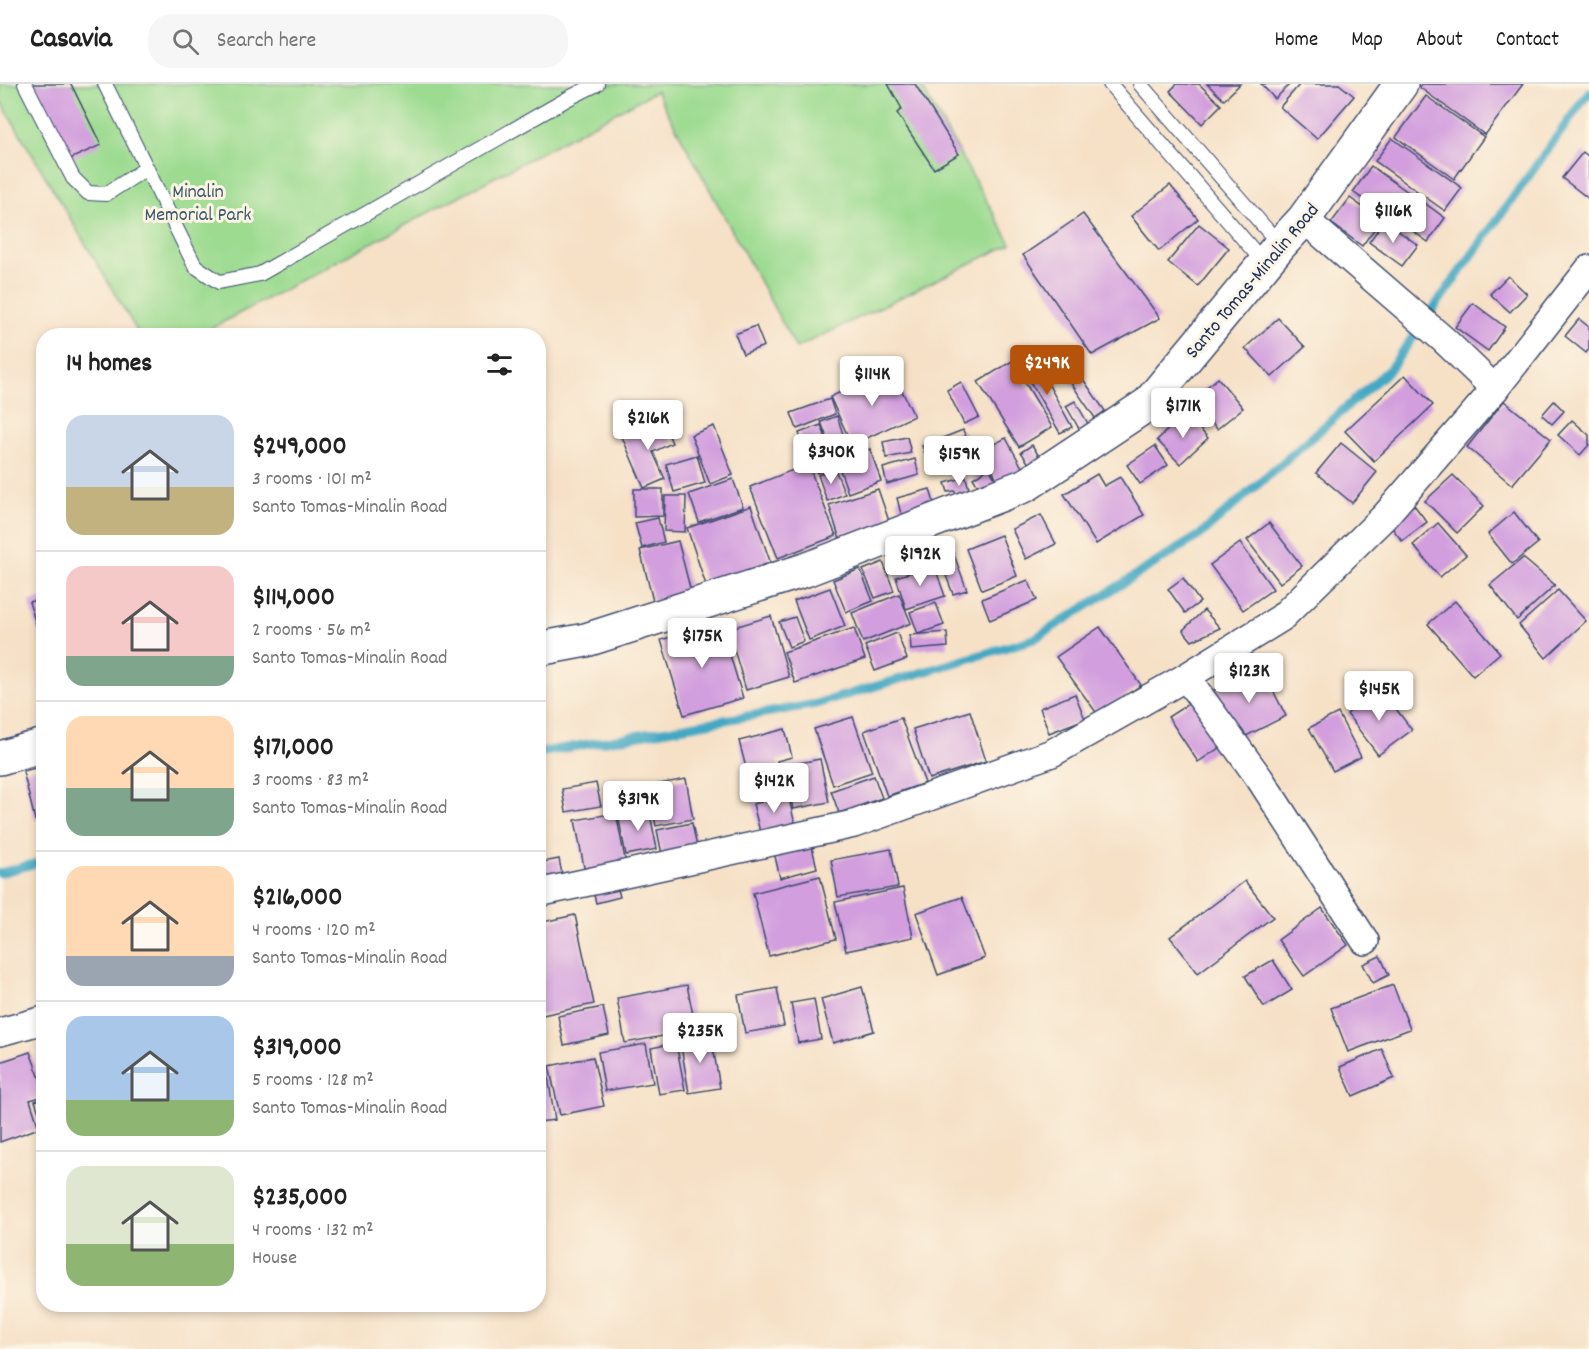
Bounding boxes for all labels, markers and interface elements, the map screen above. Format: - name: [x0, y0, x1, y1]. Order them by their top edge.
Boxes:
- search box: [148, 14, 568, 68]
- text: Casavia: [30, 21, 112, 61]
- icon: search: [169, 25, 202, 58]
- text: Search here: [217, 26, 316, 57]
- text: Home: [1274, 26, 1318, 56]
- text: Map: [1351, 26, 1383, 56]
- text: About: [1416, 26, 1463, 56]
- text: Contact: [1496, 26, 1559, 56]
- park label: Minalin Memorial Park: [144, 179, 252, 230]
- pin: $116K: [1351, 193, 1435, 244]
- street label: Santo Tomas-Minalin Road: [1180, 198, 1327, 366]
- text: $116K: [1374, 198, 1412, 226]
- pin: $249K: [1005, 345, 1089, 396]
- text: 14 homes: [66, 346, 152, 383]
- icon: filters: [483, 348, 516, 381]
- text: $249K: [1024, 350, 1070, 378]
- pin: $114K: [830, 356, 914, 407]
- text: $114K: [854, 361, 890, 389]
- pin: $171K: [1141, 388, 1225, 439]
- text: $171K: [1165, 393, 1201, 421]
- pin: $216K: [606, 400, 690, 451]
- text: $216K: [627, 405, 669, 433]
- text: $249,000: [252, 429, 347, 466]
- pin: $340K: [789, 434, 873, 485]
- pin: $159K: [917, 436, 1001, 487]
- icon: home: [114, 439, 186, 511]
- text: $340K: [807, 439, 855, 467]
- text: $159K: [938, 441, 980, 469]
- text: 3 rooms · 101 m²: [252, 466, 372, 494]
- text: Santo Tomas-Minalin Road: [252, 494, 447, 522]
- pin: $192K: [878, 536, 962, 587]
- text: $192K: [899, 541, 941, 569]
- text: $114,000: [252, 580, 335, 617]
- icon: home: [114, 590, 186, 662]
- text: 2 rooms · 56 m²: [252, 617, 371, 645]
- pin: $175K: [660, 618, 744, 669]
- text: $175K: [682, 623, 722, 651]
- text: Santo Tomas-Minalin Road: [252, 645, 447, 673]
- pin: $123K: [1207, 653, 1291, 704]
- text: $123K: [1228, 658, 1270, 686]
- pin: $145K: [1337, 671, 1421, 722]
- text: $145K: [1358, 676, 1400, 704]
- text: $171,000: [252, 730, 334, 767]
- icon: home: [114, 740, 186, 812]
- pin: $142K: [732, 763, 816, 814]
- text: 3 rooms · 83 m²: [252, 767, 369, 795]
- text: $142K: [754, 768, 794, 796]
- pin: $319K: [596, 781, 680, 832]
- text: $319K: [617, 786, 659, 814]
- text: Santo Tomas-Minalin Road: [252, 795, 447, 823]
- text: $216,000: [252, 880, 342, 917]
- icon: home: [114, 890, 186, 962]
- text: 4 rooms · 120 m²: [252, 917, 376, 945]
- text: Santo Tomas-Minalin Road: [252, 945, 447, 973]
- pin: $235K: [658, 1013, 742, 1064]
- text: $235K: [677, 1018, 723, 1046]
- text: $319,000: [252, 1030, 342, 1067]
- icon: home: [114, 1040, 186, 1112]
- text: 5 rooms · 128 m²: [252, 1067, 374, 1095]
- text: Santo Tomas-Minalin Road: [252, 1095, 447, 1123]
- text: $235,000: [252, 1180, 348, 1217]
- icon: home: [114, 1190, 186, 1262]
- text: 4 rooms · 132 m²: [252, 1217, 374, 1245]
- text: House: [252, 1245, 297, 1273]

